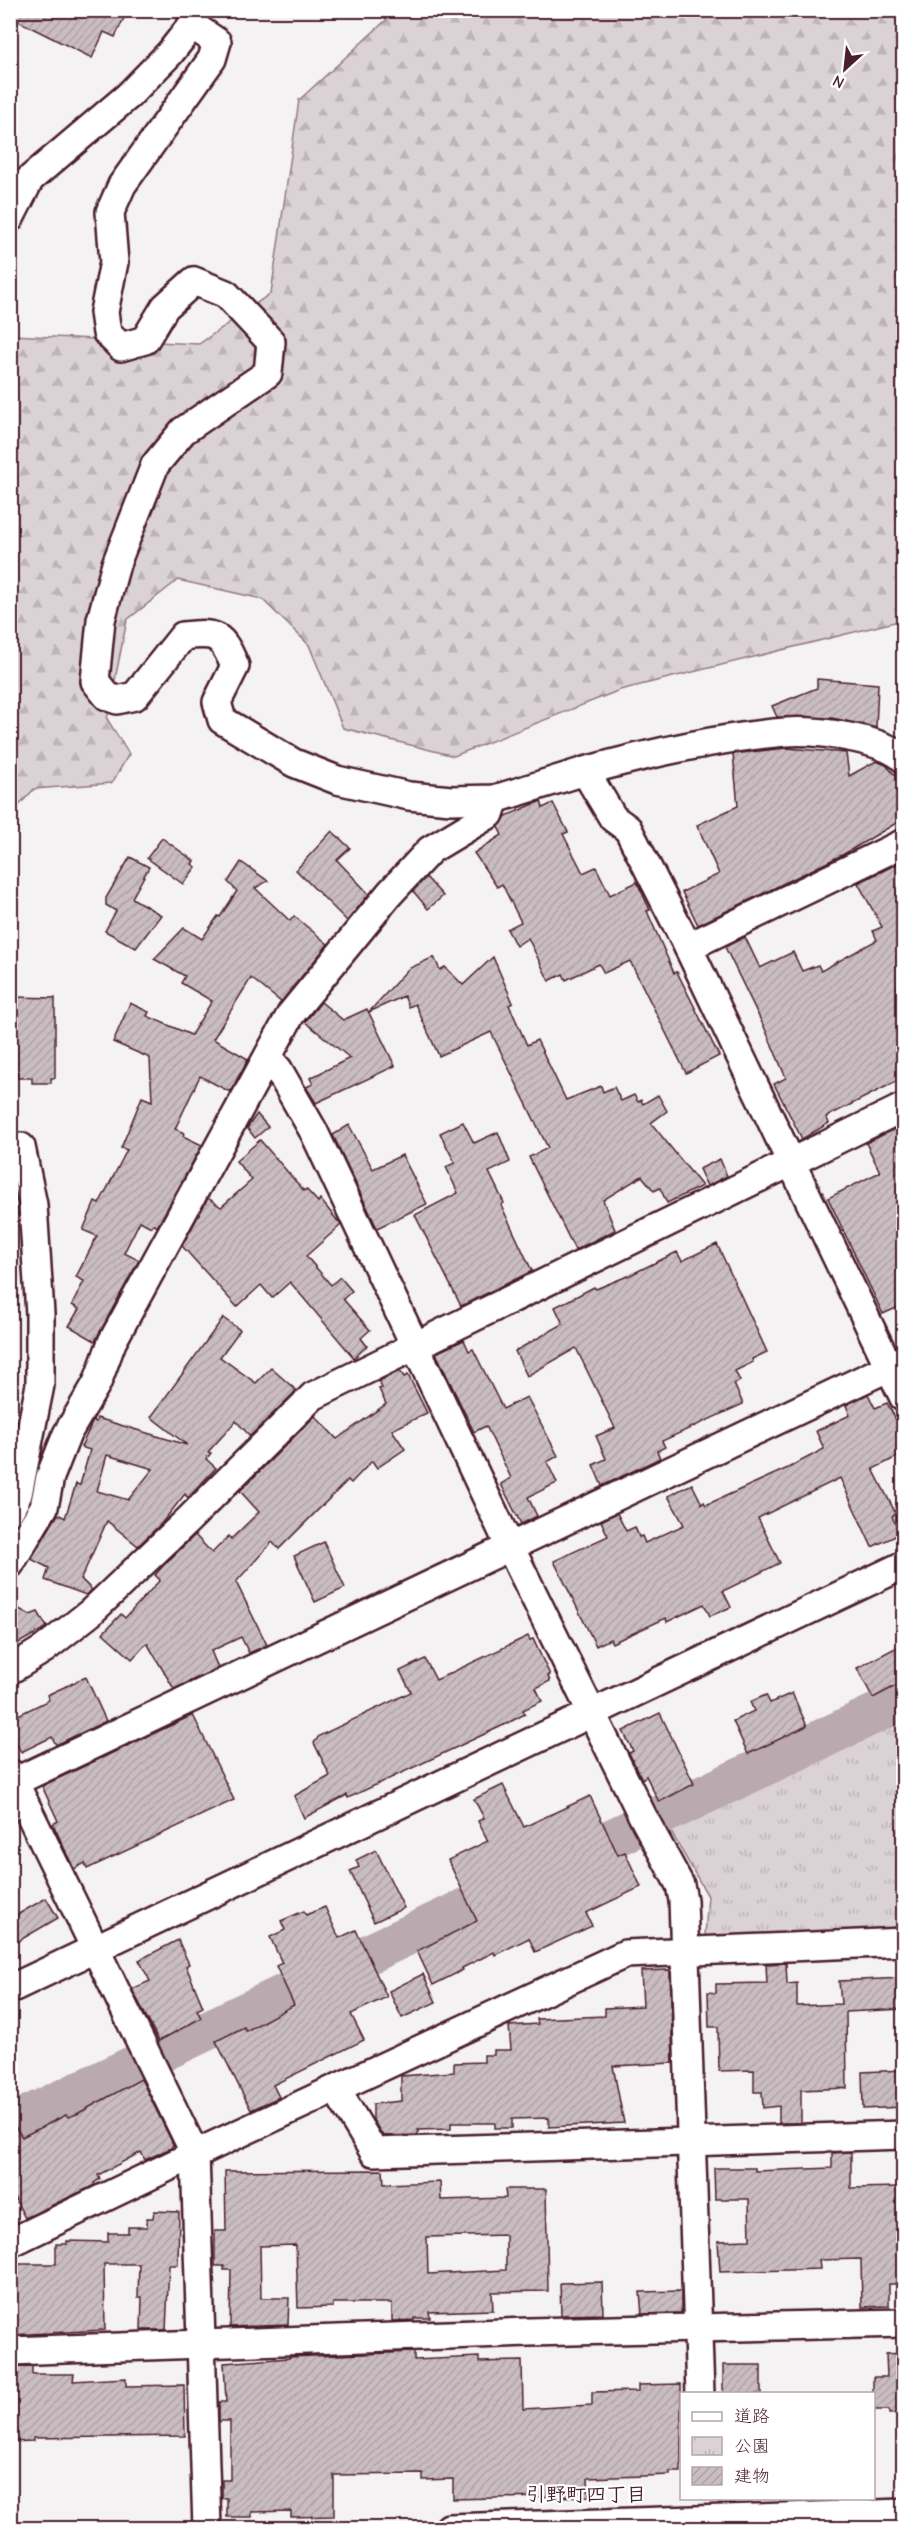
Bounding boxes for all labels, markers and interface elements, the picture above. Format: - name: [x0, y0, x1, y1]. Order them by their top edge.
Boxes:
- north arrow: [815, 39, 875, 99]
- text: N: [830, 71, 847, 92]
- legend: [680, 2392, 875, 2500]
- text: 道路: [734, 2406, 770, 2427]
- text: 公園: [734, 2436, 770, 2457]
- text: 建物: [734, 2466, 770, 2487]
- district label: 引野町四丁目: [526, 2483, 646, 2506]

